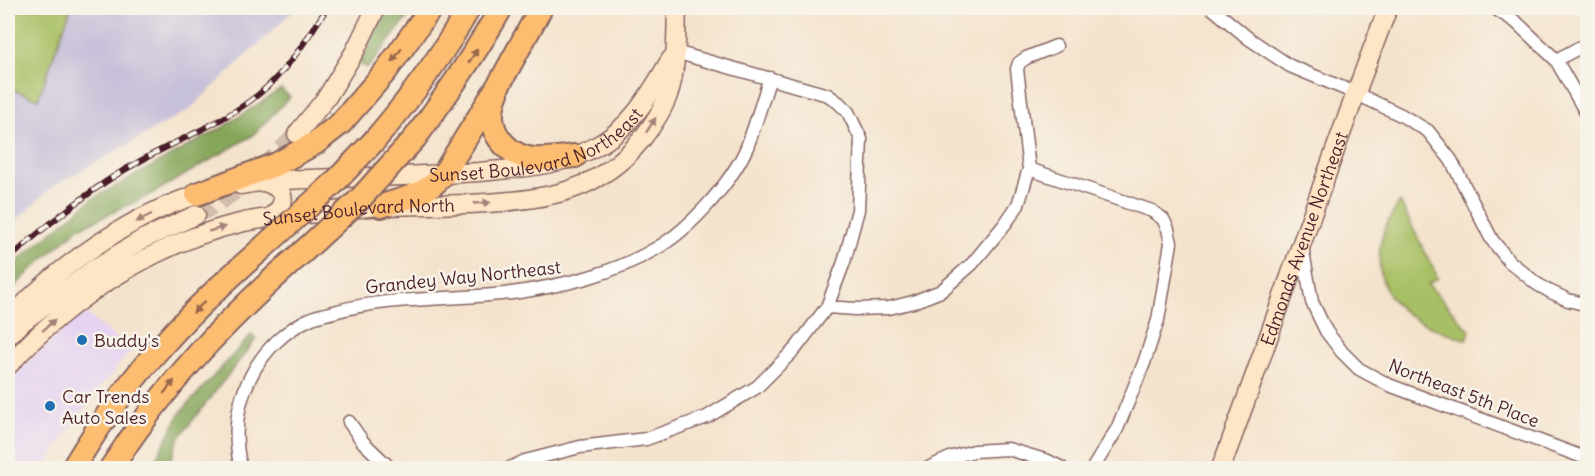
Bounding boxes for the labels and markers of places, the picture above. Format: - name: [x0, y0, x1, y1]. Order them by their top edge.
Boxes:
- place label: Buddy's: [94, 329, 159, 352]
- marker: Buddy's: [75, 333, 89, 347]
- place label: Car Trends Auto Sales: [62, 385, 150, 429]
- marker: Car Trends Auto Sales: [43, 399, 57, 413]

